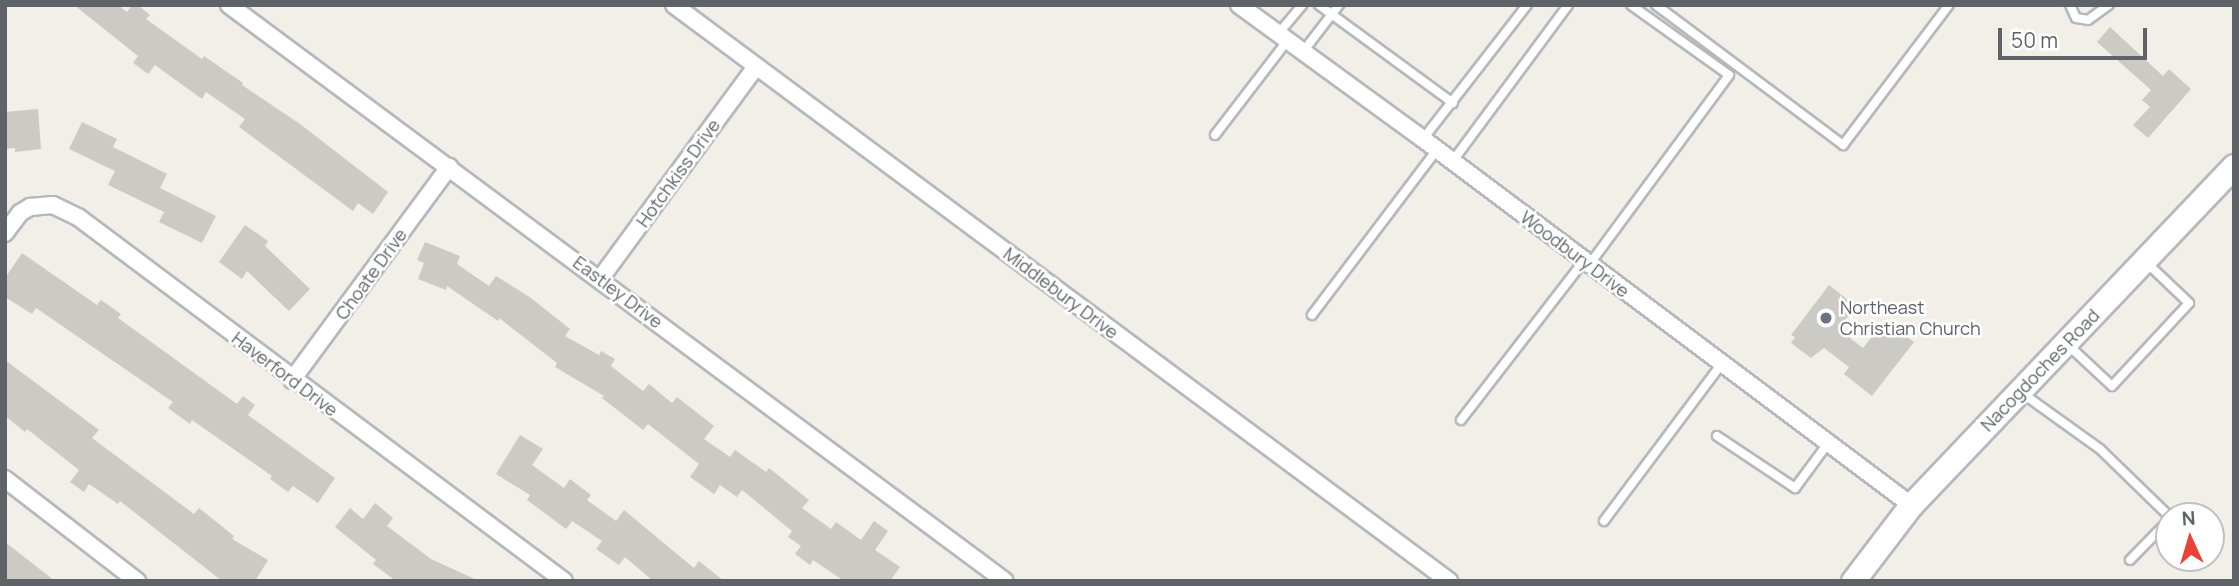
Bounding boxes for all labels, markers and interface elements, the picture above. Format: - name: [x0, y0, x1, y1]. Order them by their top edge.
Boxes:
- scale bar: [2001, 14, 2150, 58]
- text: 50 m: [2011, 26, 2058, 54]
- street label: Hotchkiss Drive: [632, 115, 724, 231]
- street label: Woodbury Drive: [1516, 206, 1634, 302]
- street label: Choate Drive: [331, 224, 411, 324]
- street label: Middlebury Drive: [999, 243, 1123, 343]
- street label: Eastley Drive: [569, 251, 667, 333]
- place label: Northeast Christian Church: [1840, 297, 1981, 340]
- street label: Nacogdoches Road: [1976, 304, 2104, 436]
- marker: Northeast Christian Church: [1818, 310, 1834, 326]
- street label: Haverford Drive: [228, 327, 342, 421]
- north arrow: [2155, 502, 2225, 572]
- text: N: [2181, 505, 2196, 531]

